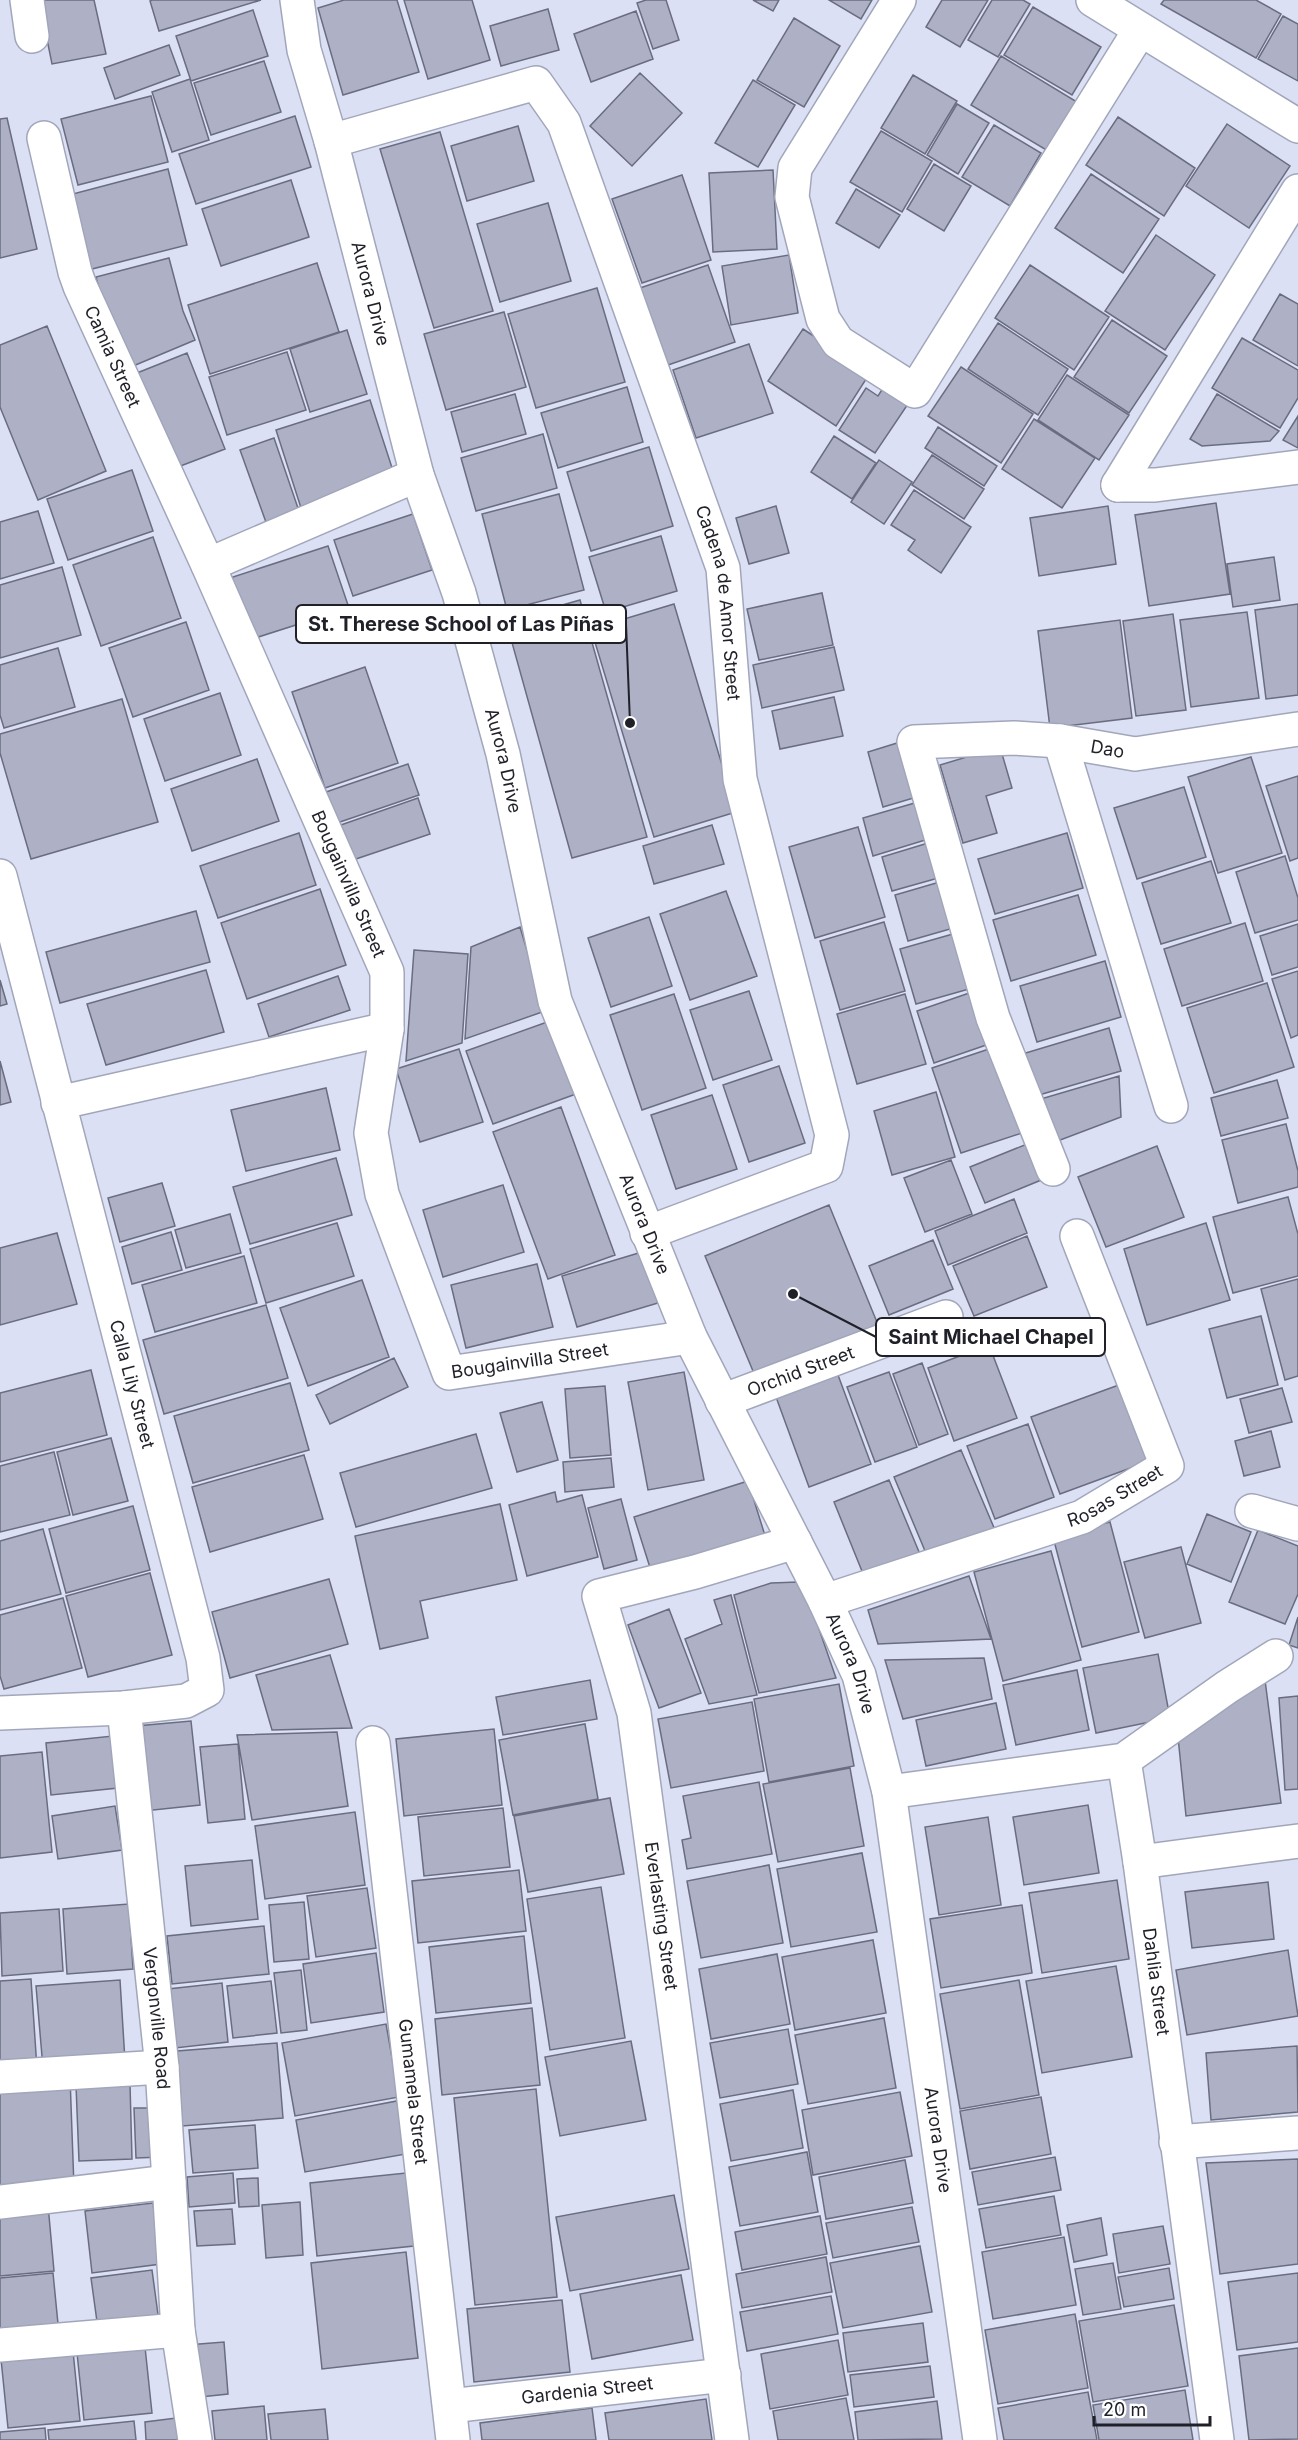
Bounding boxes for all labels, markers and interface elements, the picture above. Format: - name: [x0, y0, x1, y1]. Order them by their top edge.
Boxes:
- street label: Aurora Drive: [347, 239, 394, 348]
- street label: Camia Street: [80, 302, 145, 411]
- street label: Cadena de Amor Street: [691, 502, 745, 701]
- callout: St. Therese School of Las Piñas: [296, 605, 626, 643]
- text: St. Therese School of Las Piñas: [308, 612, 614, 636]
- street label: Aurora Drive: [481, 706, 526, 815]
- street label: Dao: [1089, 736, 1126, 762]
- street label: Bougainvilla Street: [307, 807, 390, 961]
- street label: Aurora Drive: [615, 1170, 675, 1277]
- street label: Calla Lily Street: [106, 1317, 159, 1451]
- callout: Saint Michael Chapel: [876, 1318, 1105, 1356]
- text: Saint Michael Chapel: [888, 1325, 1094, 1349]
- street label: Bougainvilla Street: [450, 1338, 610, 1383]
- street label: Orchid Street: [744, 1341, 857, 1401]
- street label: Rosas Street: [1064, 1460, 1166, 1531]
- street label: Aurora Drive: [822, 1609, 879, 1716]
- street label: Everlasting Street: [641, 1840, 682, 1992]
- street label: Dahlia Street: [1139, 1926, 1174, 2037]
- street label: Vergonville Road: [139, 1946, 174, 2090]
- street label: Gumamela Street: [395, 2018, 432, 2166]
- street label: Aurora Drive: [921, 2085, 956, 2194]
- street label: Gardenia Street: [520, 2372, 654, 2408]
- scale bar: [1094, 2389, 1210, 2427]
- text: 20 m: [1103, 2399, 1146, 2420]

